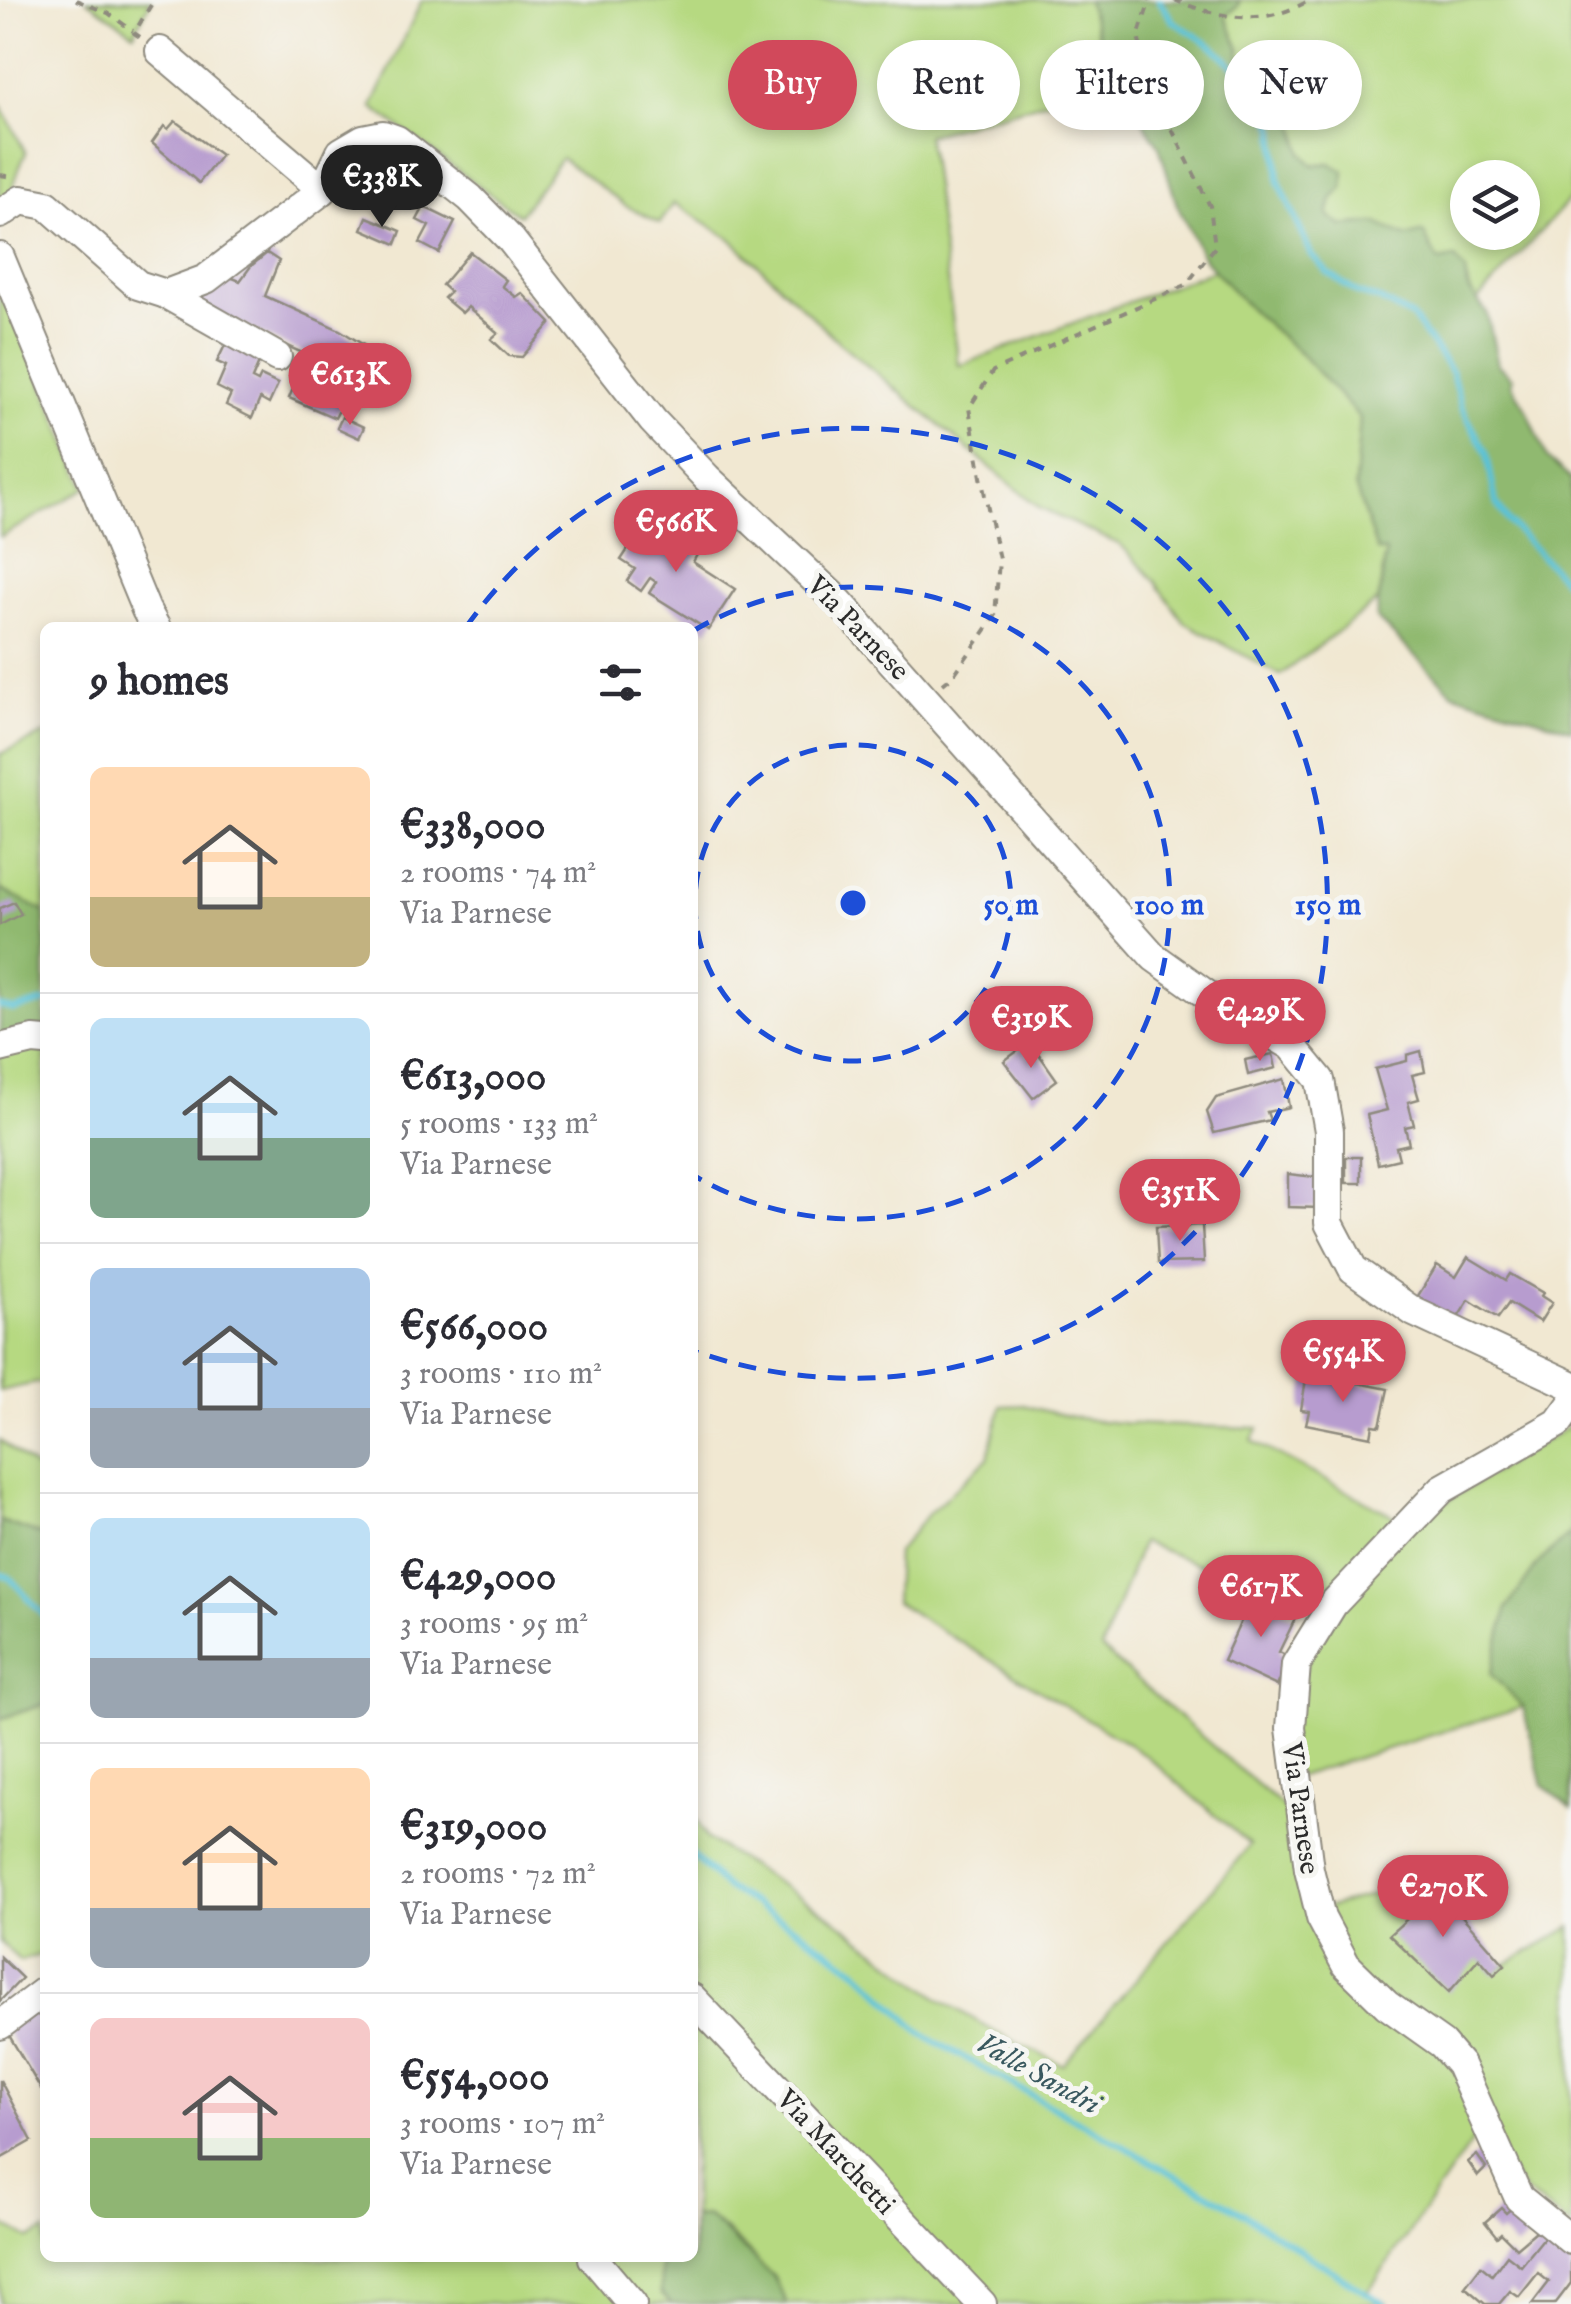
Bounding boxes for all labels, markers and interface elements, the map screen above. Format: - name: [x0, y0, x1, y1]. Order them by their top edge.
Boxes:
- chip: Buy: [728, 40, 857, 130]
- chip: Rent: [877, 40, 1020, 130]
- chip: Filters: [1040, 40, 1204, 130]
- chip: New: [1224, 40, 1362, 130]
- pin: €338K: [312, 145, 452, 230]
- text: €338K: [343, 157, 421, 198]
- map controls: [1450, 160, 1540, 250]
- button: layers: [1450, 160, 1540, 250]
- pin: €613K: [280, 343, 420, 428]
- text: €613K: [310, 355, 390, 396]
- pin: €566K: [606, 490, 746, 575]
- text: €566K: [636, 502, 716, 543]
- street label: Via Parnese: [798, 568, 916, 689]
- icon: filters: [593, 655, 648, 710]
- text: 9 homes: [90, 656, 229, 709]
- text: €338,000: [400, 800, 546, 853]
- icon: home: [170, 807, 290, 927]
- text: 2 rooms · 74 m²: [400, 853, 596, 894]
- centre of rings: [835, 885, 871, 921]
- text: 50 m: [983, 887, 1039, 925]
- text: 100 m: [1134, 887, 1204, 925]
- text: 150 m: [1295, 887, 1361, 925]
- text: Via Parnese: [400, 894, 552, 935]
- pin: €429K: [1190, 979, 1330, 1064]
- pin: €319K: [961, 986, 1101, 1071]
- text: €429K: [1217, 991, 1303, 1032]
- text: €319K: [991, 998, 1071, 1039]
- text: €613,000: [400, 1051, 547, 1104]
- icon: home: [170, 1058, 290, 1178]
- text: 5 rooms · 133 m²: [400, 1104, 598, 1145]
- text: Via Parnese: [400, 1145, 552, 1186]
- pin: €351K: [1110, 1159, 1250, 1244]
- text: €351K: [1141, 1171, 1219, 1212]
- text: €566,000: [400, 1301, 548, 1354]
- icon: home: [170, 1308, 290, 1428]
- pin: €554K: [1273, 1320, 1413, 1405]
- text: €554K: [1303, 1332, 1383, 1373]
- text: 3 rooms · 110 m²: [400, 1354, 602, 1395]
- text: Via Parnese: [400, 1395, 552, 1436]
- text: €429,000: [400, 1551, 556, 1604]
- pin: €617K: [1191, 1555, 1331, 1640]
- icon: home: [170, 1558, 290, 1678]
- text: €617K: [1220, 1567, 1302, 1608]
- text: 3 rooms · 95 m²: [400, 1604, 588, 1645]
- text: Via Parnese: [400, 1645, 552, 1686]
- street label: Via Parnese: [1273, 1739, 1326, 1877]
- text: €319,000: [400, 1801, 547, 1854]
- icon: home: [170, 1808, 290, 1928]
- text: 2 rooms · 72 m²: [400, 1854, 596, 1895]
- pin: €270K: [1373, 1855, 1513, 1940]
- text: €270K: [1399, 1867, 1487, 1908]
- text: Via Parnese: [400, 1895, 552, 1936]
- water label: Valle Sandri: [970, 2025, 1109, 2125]
- text: €554,000: [400, 2051, 550, 2104]
- icon: home: [170, 2058, 290, 2178]
- street label: Via Marchetti: [767, 2082, 902, 2223]
- text: 3 rooms · 107 m²: [400, 2104, 605, 2145]
- text: Via Parnese: [400, 2145, 552, 2186]

